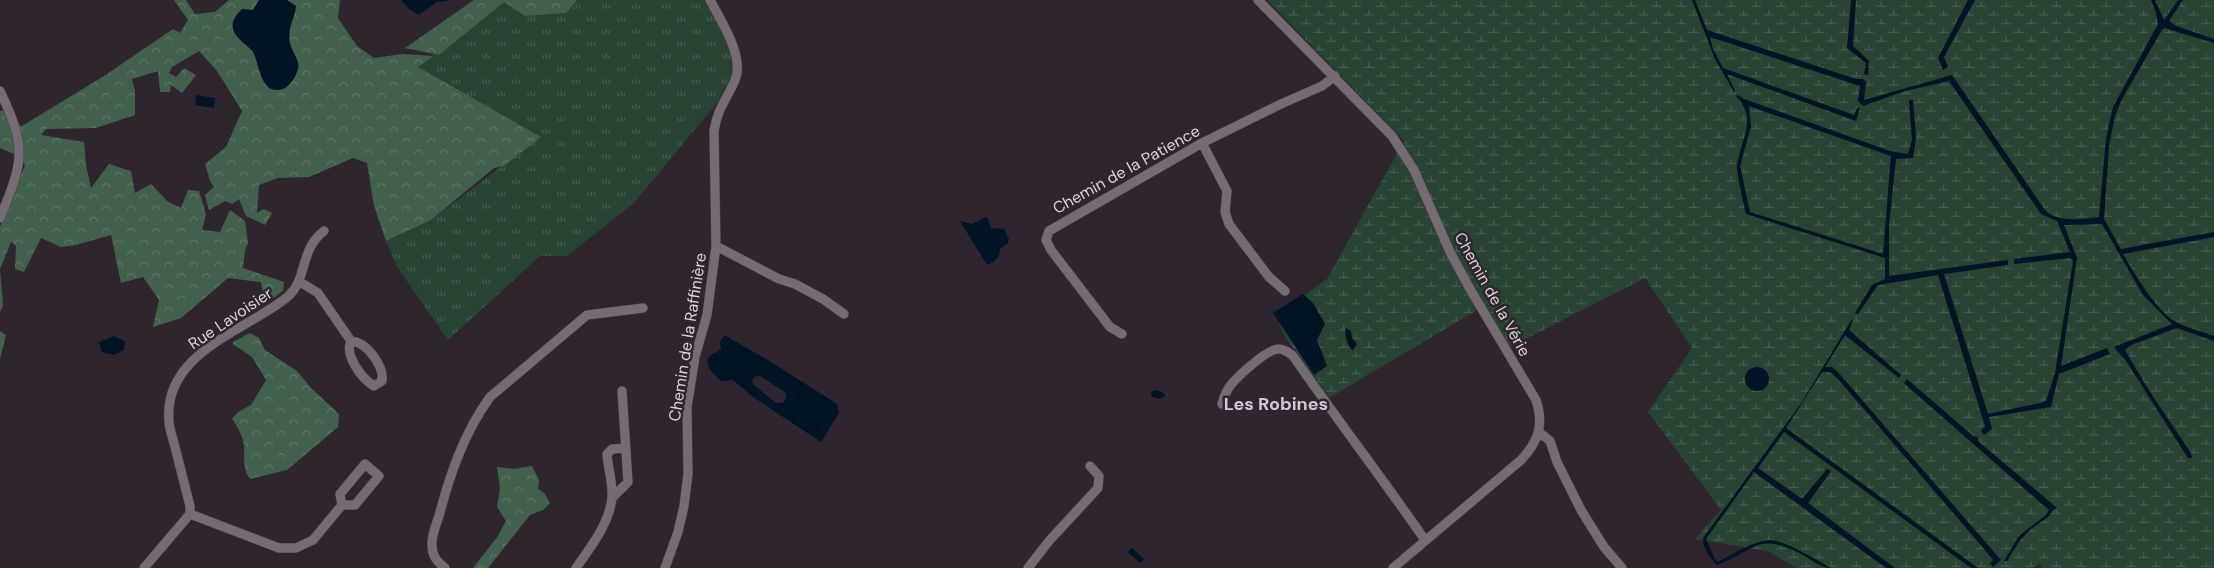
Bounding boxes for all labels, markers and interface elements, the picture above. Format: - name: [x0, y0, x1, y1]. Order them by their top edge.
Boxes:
- street label: Chemin de la Patience: [1049, 120, 1204, 219]
- street label: Chemin de la Vérie: [1450, 228, 1535, 360]
- street label: Chemin de la Raffinière: [664, 251, 711, 423]
- street label: Rue Lavoisier: [184, 283, 276, 354]
- district label: Les Robines: [1224, 392, 1328, 416]

